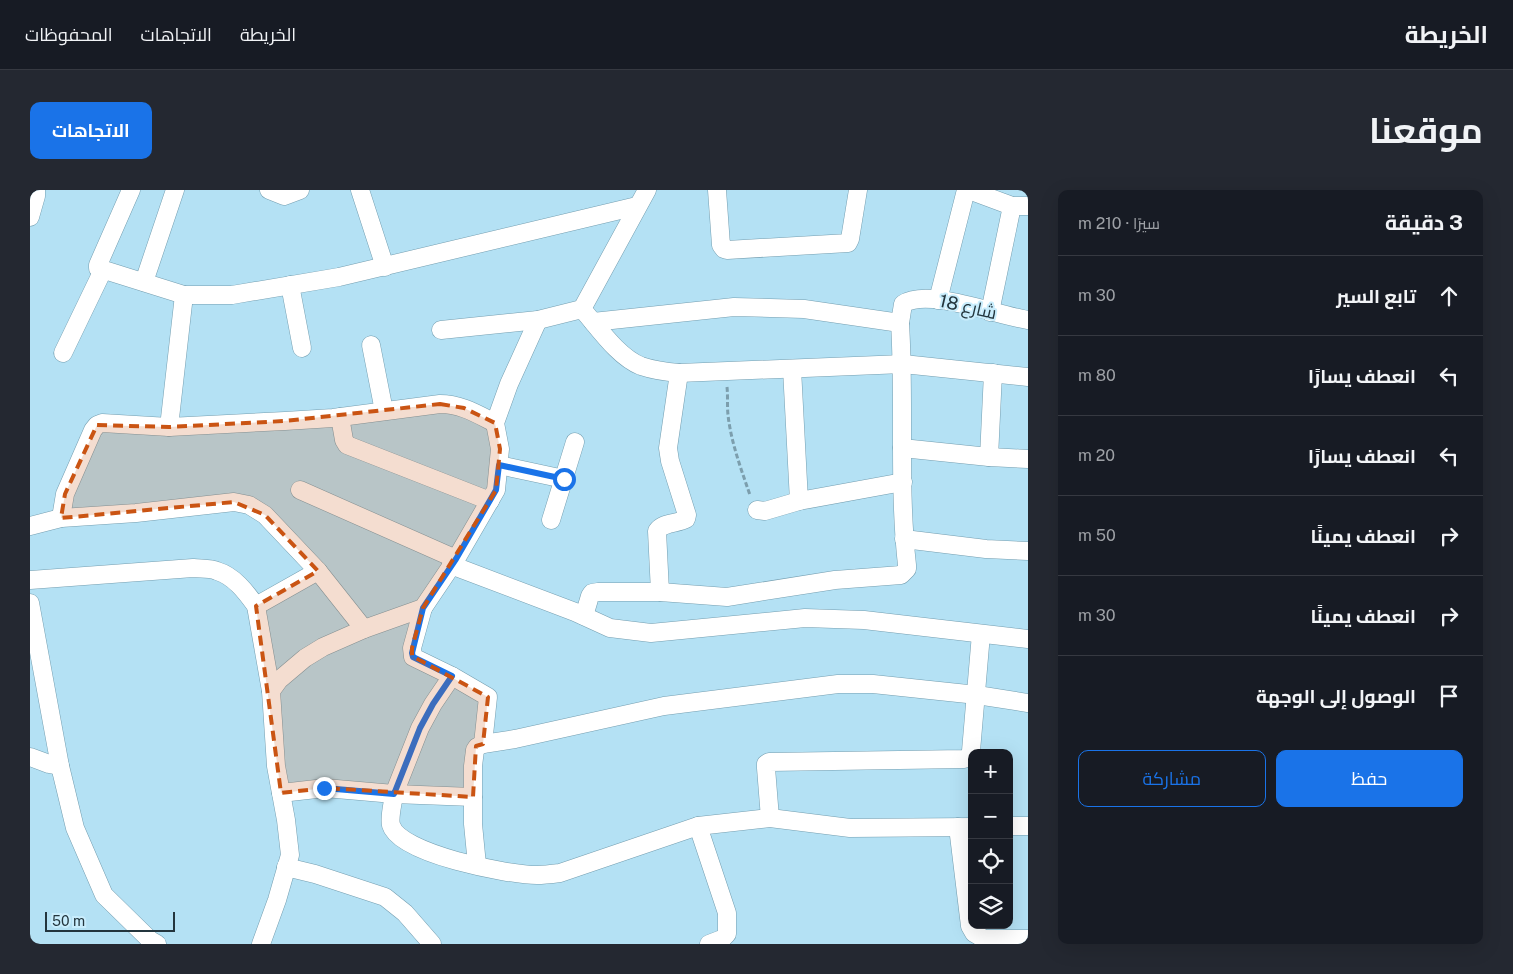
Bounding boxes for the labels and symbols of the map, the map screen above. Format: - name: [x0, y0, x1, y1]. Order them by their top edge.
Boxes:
- street label: شارع 18: [937, 290, 999, 325]
- route start: [553, 468, 576, 491]
- route end: [313, 777, 336, 800]
- scale bar: [45, 909, 175, 932]

